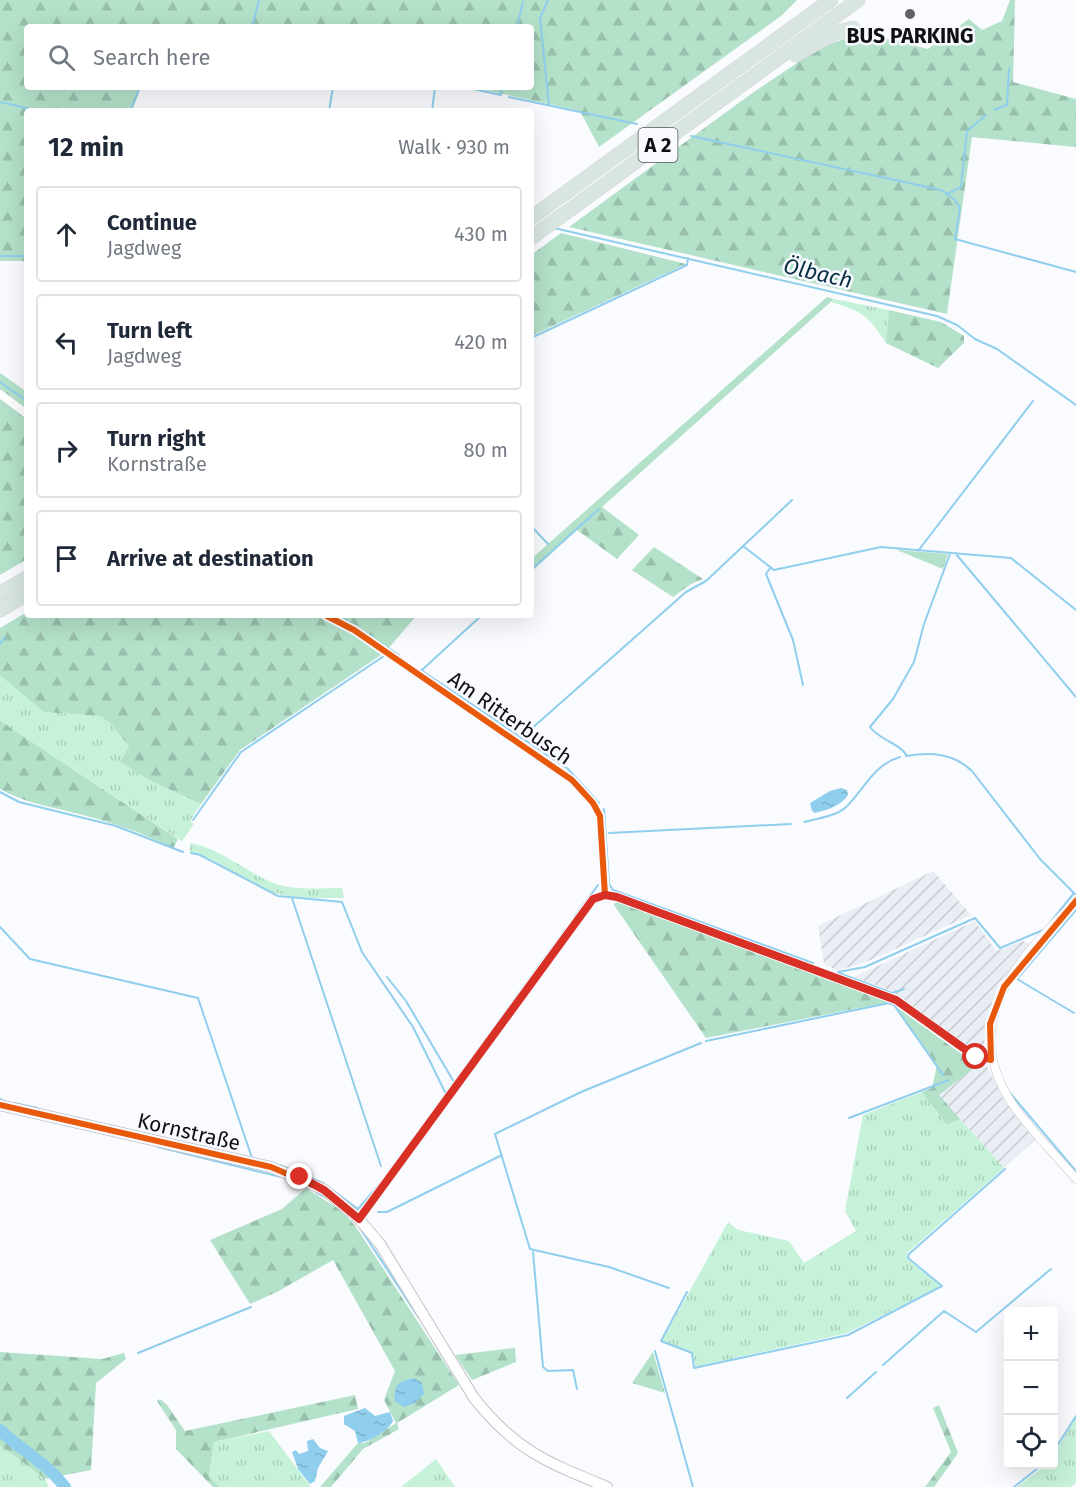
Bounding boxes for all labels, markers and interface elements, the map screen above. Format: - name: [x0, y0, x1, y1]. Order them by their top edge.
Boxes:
- marker: BUS PARKING: [903, 7, 917, 21]
- place label: BUS PARKING: [846, 23, 974, 49]
- search box: [24, 24, 534, 90]
- icon: search: [45, 41, 78, 74]
- text: Search here: [93, 44, 211, 71]
- road number: A 2: [638, 128, 678, 162]
- text: 12 min: [48, 132, 124, 163]
- text: Walk · 930 m: [398, 135, 510, 159]
- text: Continue: [107, 209, 197, 236]
- icon: ahead: [50, 218, 83, 251]
- text: 430 m: [454, 222, 508, 246]
- text: Jagdweg: [107, 236, 181, 260]
- water label: Ölbach: [781, 252, 855, 294]
- text: Turn left: [107, 317, 192, 344]
- icon: left: [50, 326, 83, 359]
- text: 420 m: [454, 330, 508, 354]
- text: Jagdweg: [107, 344, 181, 368]
- text: Turn right: [107, 425, 206, 452]
- icon: right: [50, 434, 83, 467]
- text: 80 m: [463, 438, 508, 462]
- text: Kornstraße: [107, 452, 207, 476]
- icon: arrive: [50, 542, 83, 575]
- text: Arrive at destination: [107, 545, 314, 572]
- street label: Am Ritterbusch: [443, 666, 577, 770]
- route start: [962, 1043, 988, 1069]
- street label: Kornstraße: [135, 1108, 243, 1156]
- route end: [286, 1163, 312, 1189]
- map controls: [1004, 1307, 1058, 1469]
- button: +: [1004, 1307, 1058, 1361]
- button: −: [1004, 1361, 1058, 1415]
- button: locate: [1004, 1415, 1058, 1469]

